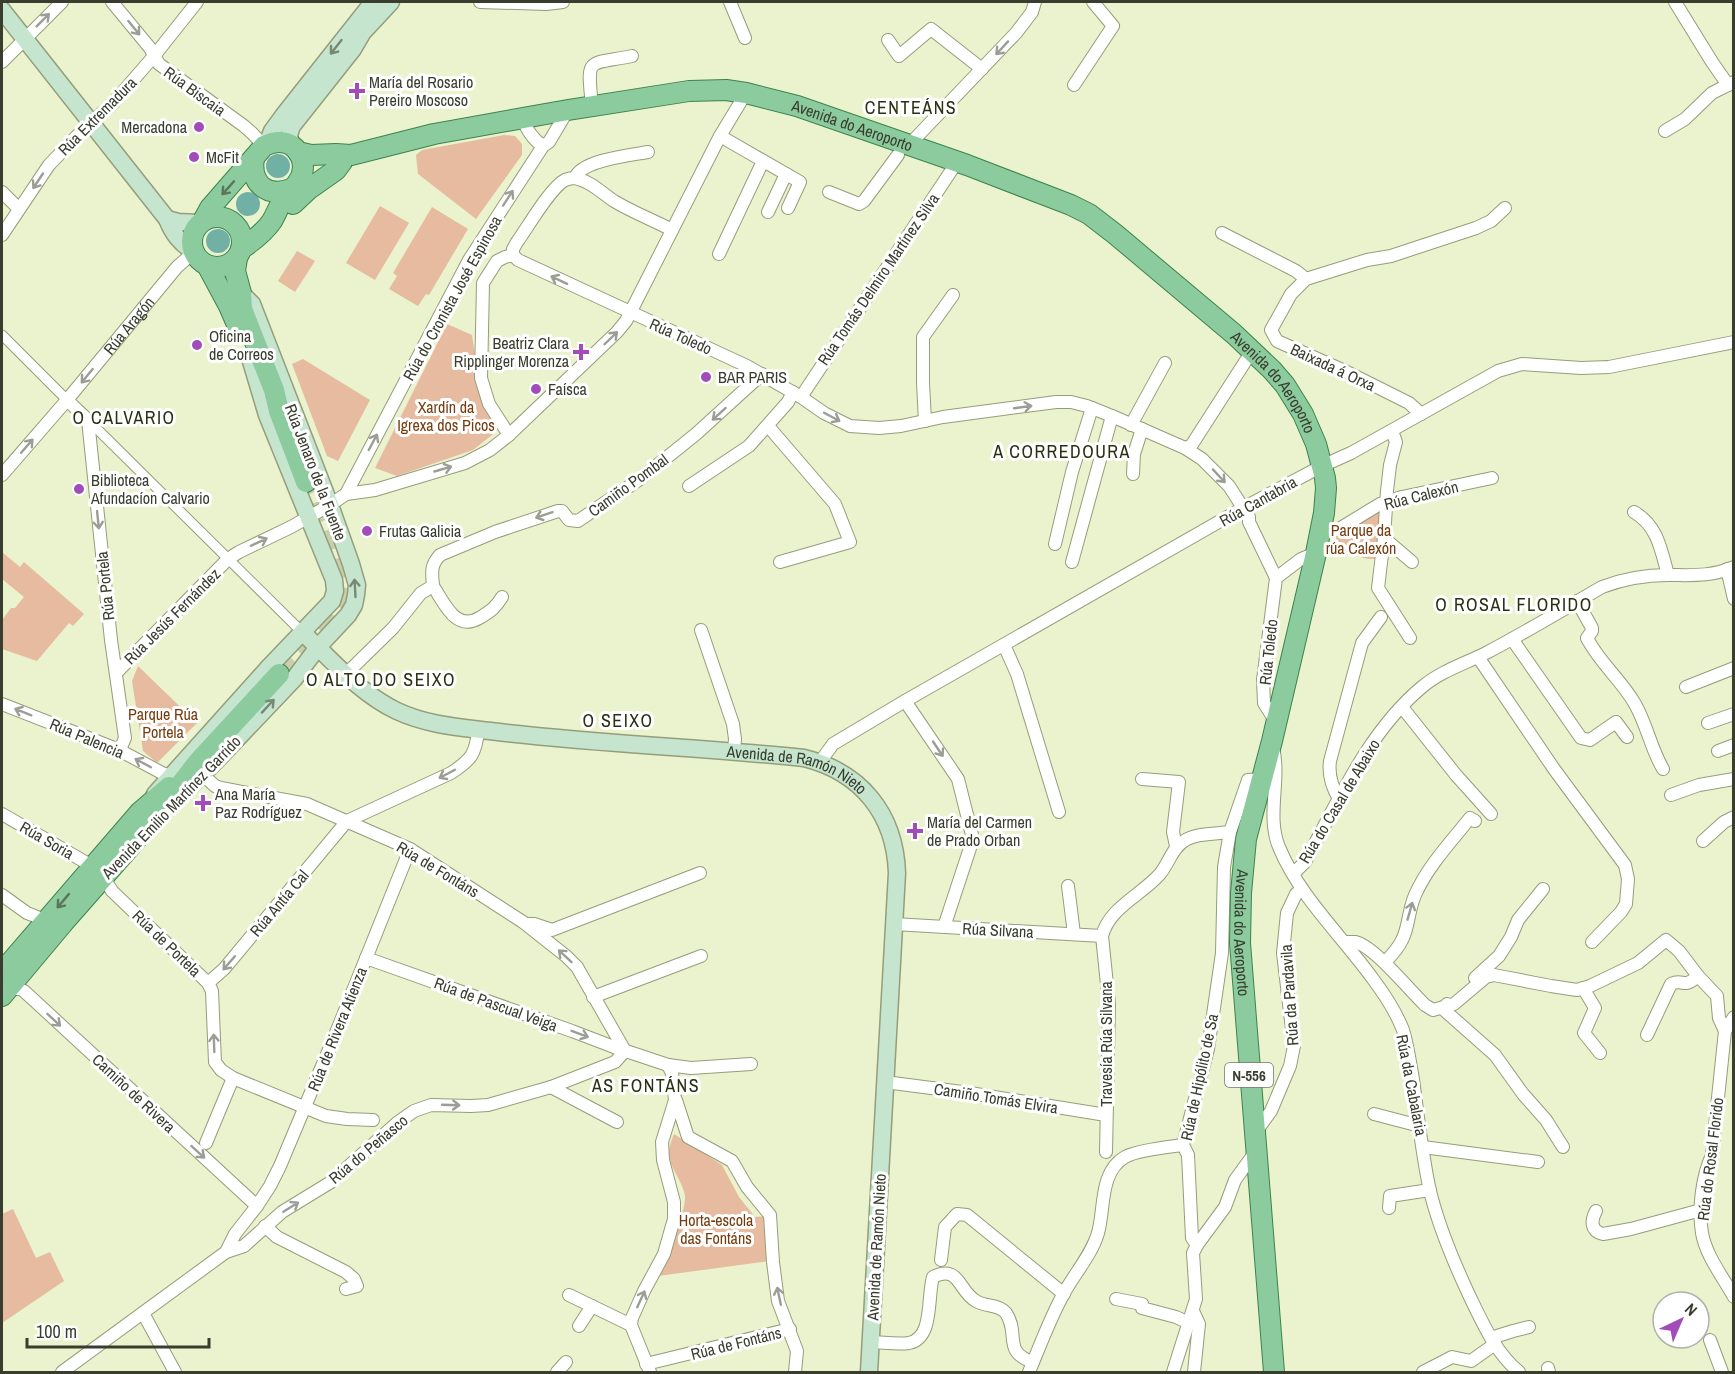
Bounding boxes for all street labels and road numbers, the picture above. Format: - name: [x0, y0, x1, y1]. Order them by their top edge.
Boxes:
- street label: Rúa Biscaia: [160, 61, 231, 121]
- street label: Rúa Extremadura: [53, 71, 142, 160]
- street label: Avenida do Aeroporto: [789, 94, 916, 156]
- street label: Rúa Tomás Delmiro Martínez Silva: [812, 188, 944, 369]
- street label: Rúa do Cronista José Espinosa: [397, 211, 507, 384]
- street label: Rúa Aragón: [98, 292, 159, 359]
- street label: Rúa Toledo: [646, 312, 716, 360]
- street label: Avenida do Aeroporto: [1225, 325, 1321, 437]
- street label: Baixada á Orxa: [1287, 338, 1380, 397]
- street label: Rúa Jenaro de la Fuente: [280, 401, 352, 543]
- street label: Camiño Pombal: [583, 448, 673, 522]
- street label: Rúa Cantabria: [1215, 470, 1301, 531]
- street label: Rúa Calexón: [1382, 475, 1460, 515]
- street label: Rúa Portela: [90, 550, 120, 622]
- street label: Rúa Jesús Fernández: [119, 563, 225, 669]
- street label: Rúa Toledo: [1254, 618, 1282, 686]
- street label: Rúa Palencia: [46, 712, 128, 764]
- street label: Avenida Emilio Martínez Garrido: [96, 730, 245, 884]
- street label: Rúa do Casal de Abaixo: [1293, 735, 1385, 867]
- street label: Avenida de Ramón Nieto: [725, 740, 872, 799]
- street label: Rúa Soria: [16, 816, 79, 865]
- street label: Rúa de Fontáns: [393, 836, 483, 902]
- street label: Rúa Antía Cal: [245, 865, 314, 941]
- street label: Avenida do Aeroporto: [1229, 868, 1255, 997]
- street label: Rúa de Portela: [128, 905, 207, 982]
- street label: Rúa Silvana: [962, 917, 1035, 943]
- street label: Rúa da Pardavila: [1274, 943, 1304, 1046]
- street label: Rúa de Rivera Atienza: [302, 963, 372, 1094]
- street label: Rúa de Pascual Veiga: [431, 971, 561, 1037]
- street label: Travesía Rúa Silvana: [1095, 980, 1117, 1107]
- street label: Rúa de Hipólito de Sa: [1175, 1011, 1223, 1142]
- street label: Rúa da Cabalaria: [1391, 1032, 1433, 1138]
- street label: Camiño de Rivera: [88, 1049, 181, 1138]
- road number: N-556: [1225, 1063, 1273, 1087]
- street label: Camiño Tomás Elvira: [932, 1077, 1060, 1119]
- street label: Rúa do Rosal Florido: [1692, 1096, 1728, 1222]
- street label: Rúa do Peñasco: [324, 1109, 412, 1189]
- street label: Avenida de Ramón Nieto: [861, 1173, 891, 1322]
- street label: Rúa de Fontáns: [688, 1321, 784, 1365]

